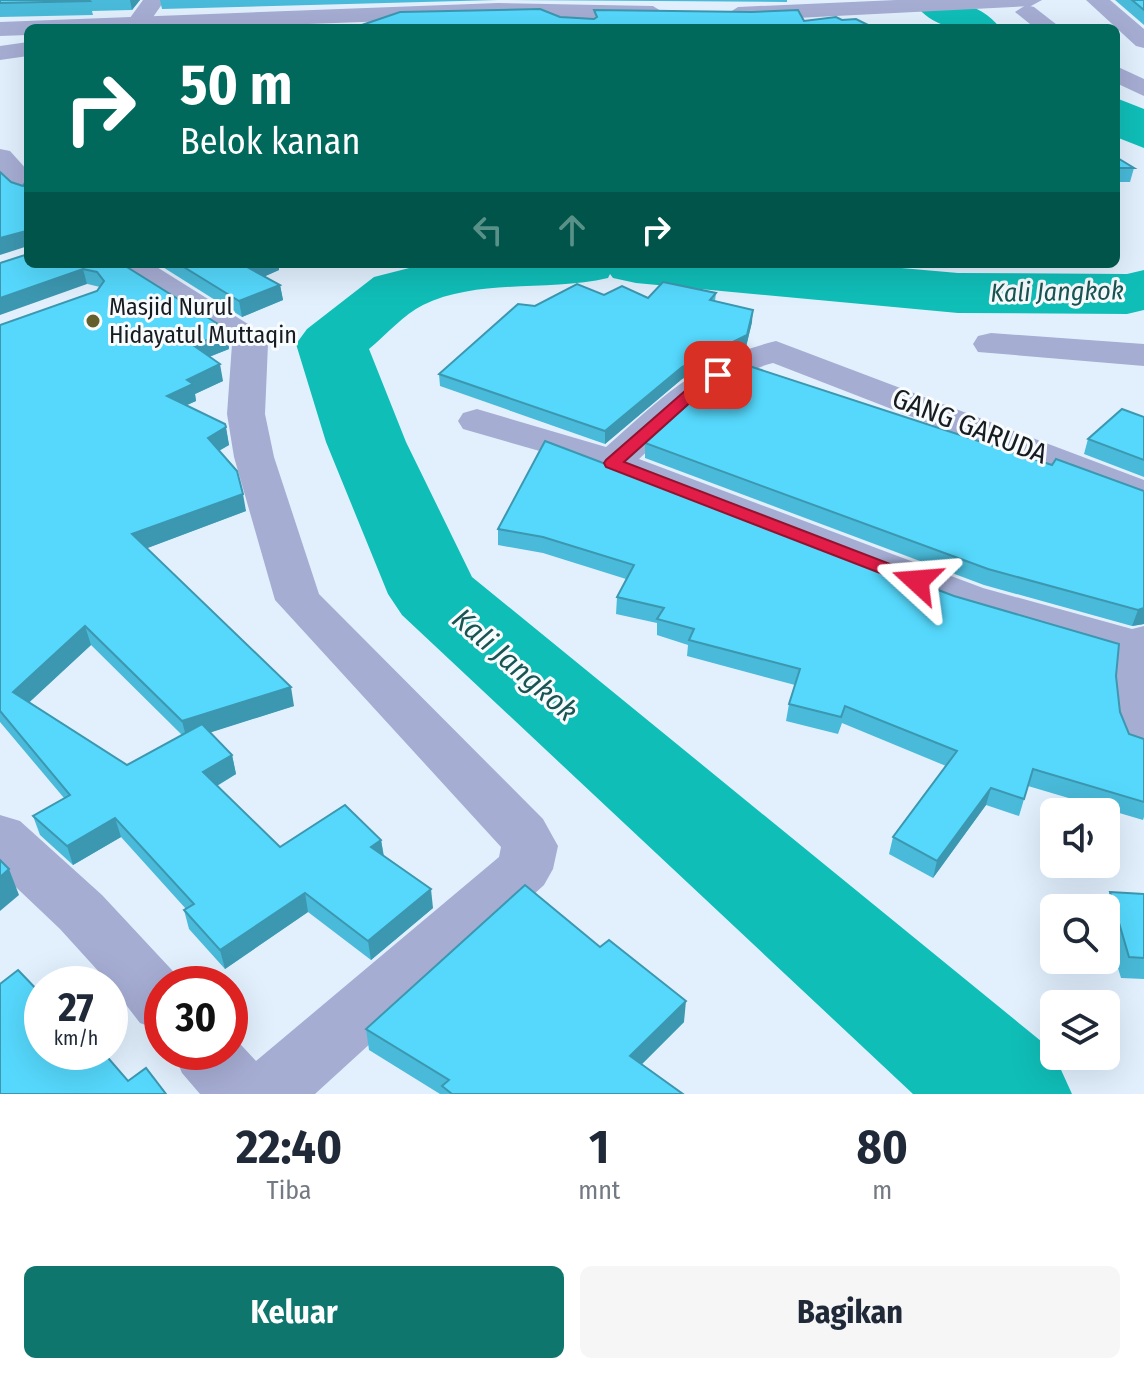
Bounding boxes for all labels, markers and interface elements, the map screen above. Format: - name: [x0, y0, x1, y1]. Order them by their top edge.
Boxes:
- text: 50 m: [180, 52, 292, 119]
- icon: right: [48, 56, 152, 160]
- text: Belok kanan: [180, 120, 360, 164]
- icon: left: [466, 208, 510, 252]
- icon: ahead: [550, 208, 594, 252]
- icon: right: [634, 208, 678, 252]
- water label: Kali Jangkok: [990, 275, 1124, 309]
- place label: Masjid Nurul Hidayatul Muttaqin: [109, 293, 297, 349]
- marker: Masjid Nurul Hidayatul Muttaqin: [84, 312, 102, 330]
- pin: [684, 341, 752, 409]
- icon: arrive: [696, 353, 740, 397]
- street label: GANG GARUDA: [888, 381, 1052, 471]
- position arrow: [875, 539, 959, 623]
- water label: Kali Jangkok: [445, 601, 585, 729]
- map controls: [1040, 798, 1120, 1070]
- button: sound: [1040, 798, 1120, 878]
- button: search: [1040, 894, 1120, 974]
- speed limit sign: 30: [144, 966, 248, 1070]
- text: 27: [58, 984, 94, 1032]
- button: layers: [1040, 990, 1120, 1070]
- text: km/h: [54, 1026, 98, 1050]
- text: 22:40: [236, 1118, 342, 1176]
- text: 1: [589, 1118, 609, 1176]
- text: 80: [856, 1118, 908, 1176]
- text: Tiba: [267, 1175, 312, 1206]
- text: mnt: [578, 1175, 620, 1206]
- text: m: [872, 1175, 892, 1206]
- button: Keluar: [24, 1266, 564, 1358]
- button: Bagikan: [580, 1266, 1120, 1358]

